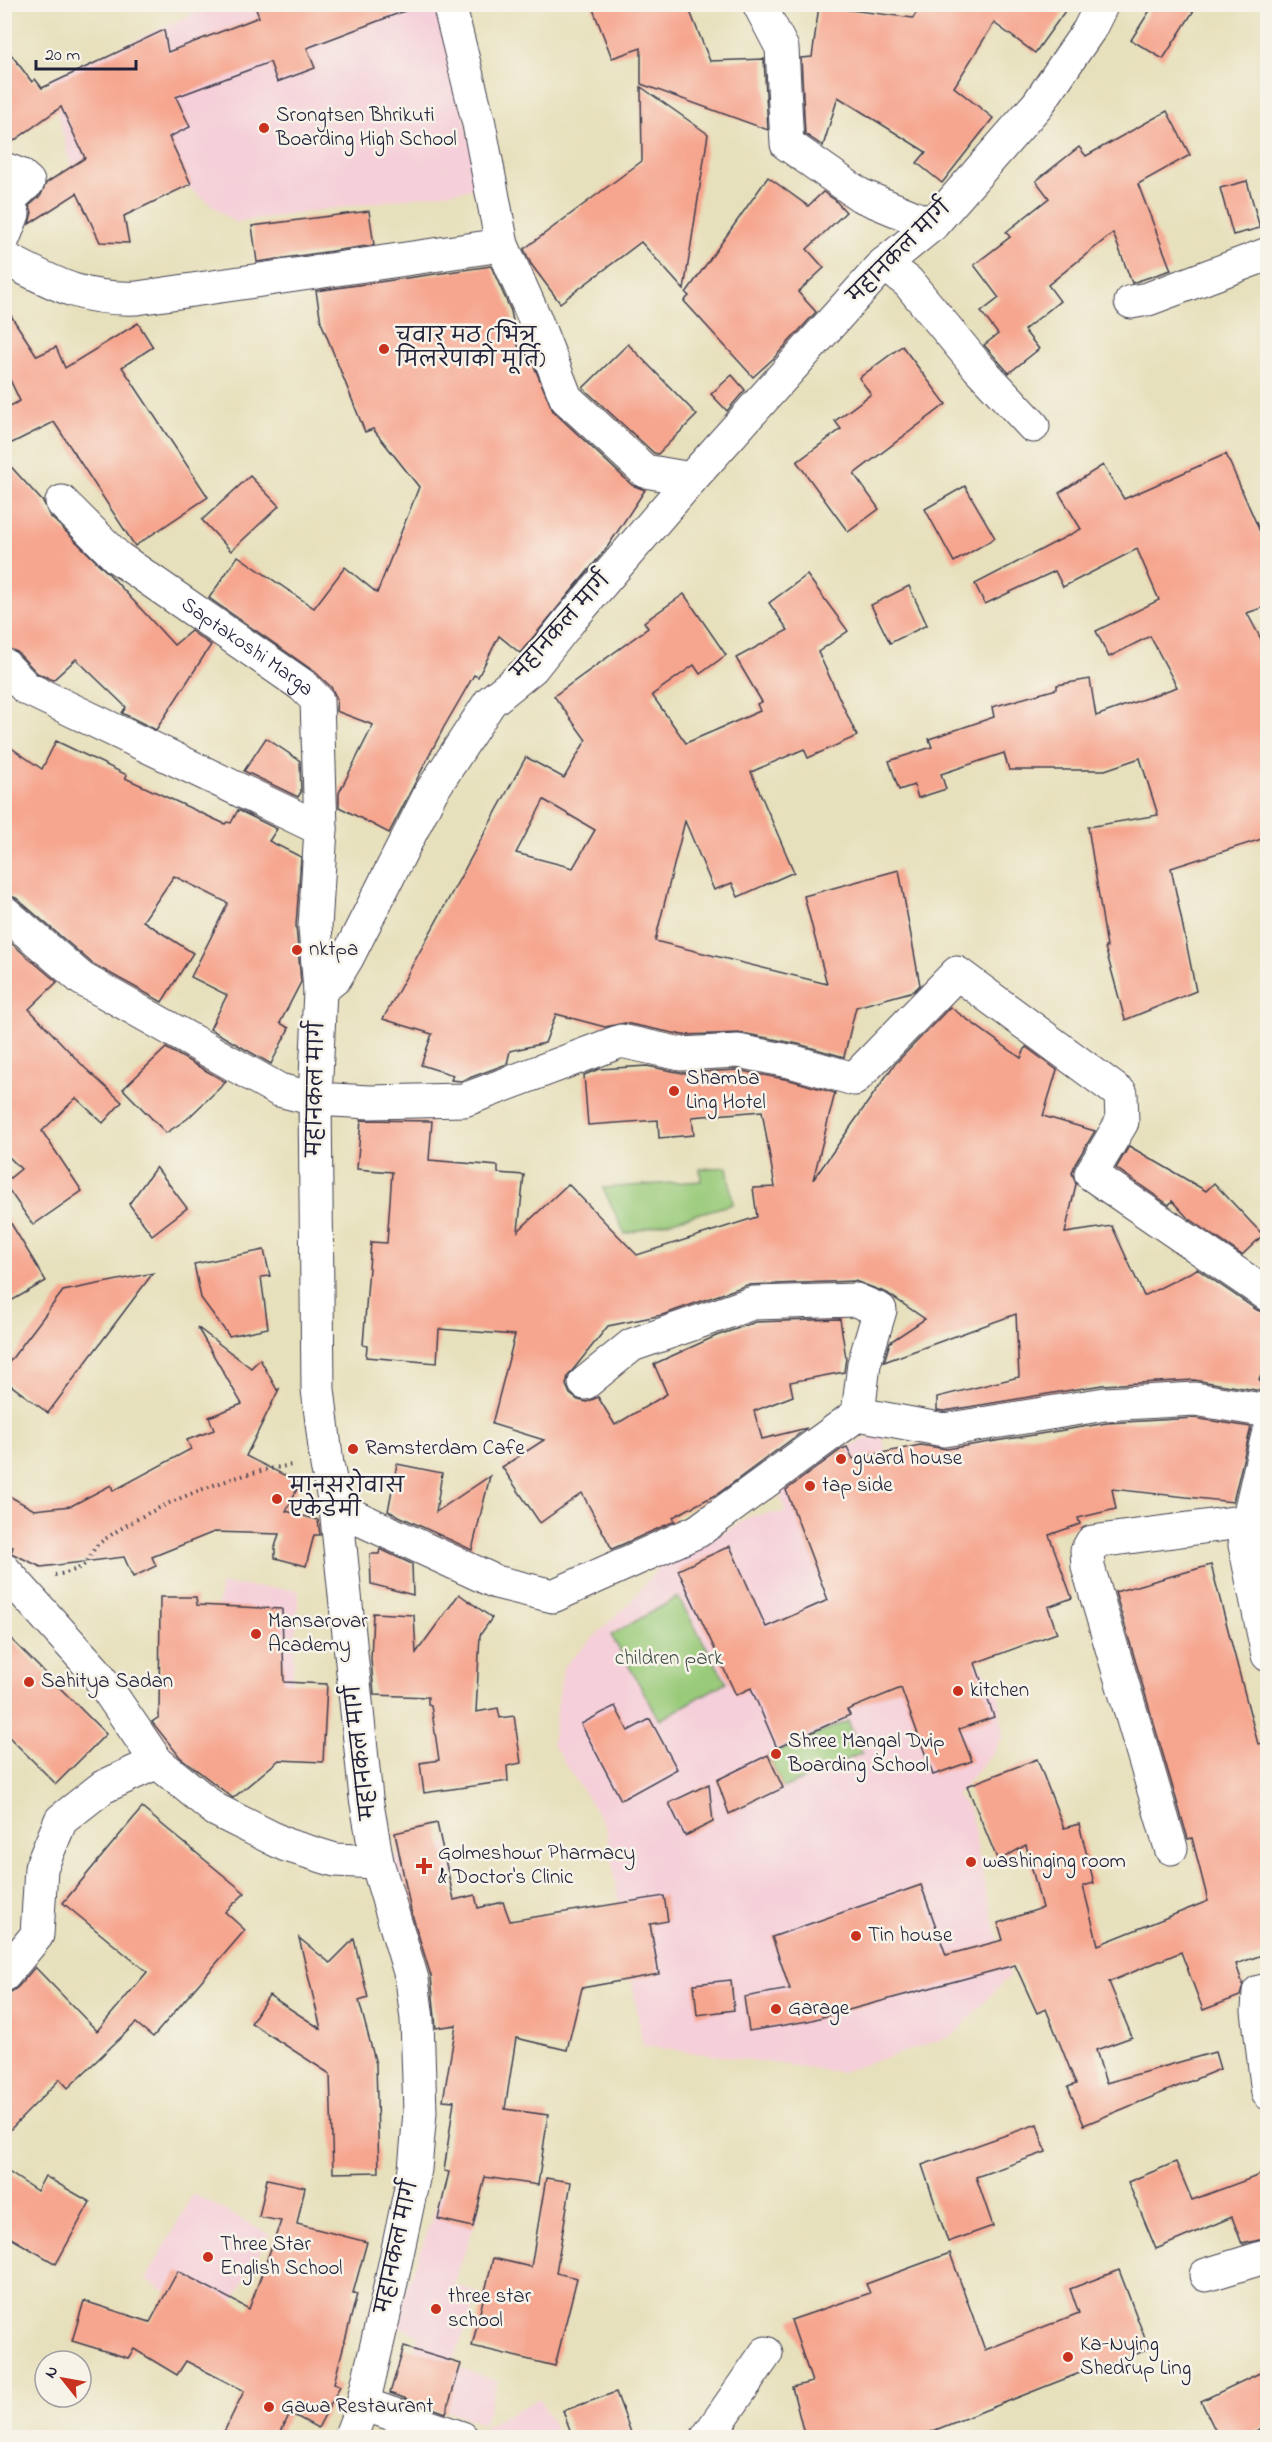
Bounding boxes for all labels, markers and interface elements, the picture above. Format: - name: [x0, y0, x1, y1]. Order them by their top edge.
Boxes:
- scale bar: [36, 33, 136, 71]
- text: 20 m: [45, 43, 80, 69]
- place label: Srongtsen Bhrikuti Boarding High School: [275, 101, 457, 157]
- marker: Srongtsen Bhrikuti Boarding High School: [257, 121, 271, 135]
- street label: महानकल मार्ग: [839, 192, 959, 312]
- place label: चुवार मठ (भित्र मिलरेपाको मूर्ति): [395, 319, 545, 376]
- marker: चुवार मठ (भित्र मिलरेपाको मूर्ति): [377, 342, 391, 356]
- street label: महानकल मार्ग: [503, 564, 619, 688]
- street label: Saptakoshi Marga: [174, 590, 321, 704]
- place label: nktpa: [309, 935, 358, 965]
- marker: nktpa: [290, 943, 304, 957]
- street label: महानकल मार्ग: [298, 1020, 333, 1158]
- place label: Shamba Ling Hotel: [686, 1064, 766, 1120]
- marker: Shamba Ling Hotel: [667, 1084, 681, 1098]
- place label: Ramsterdam Cafe: [365, 1434, 525, 1464]
- marker: Ramsterdam Cafe: [346, 1442, 360, 1456]
- place label: guard house: [852, 1444, 963, 1476]
- marker: guard house: [834, 1452, 848, 1466]
- place label: मानसरोवास एकेडेमी: [288, 1468, 405, 1526]
- place label: tap side: [822, 1471, 893, 1501]
- marker: tap side: [803, 1479, 817, 1493]
- marker: मानसरोवास एकेडेमी: [270, 1492, 284, 1506]
- place label: Mansarovar Academy: [268, 1607, 368, 1663]
- marker: Mansarovar Academy: [249, 1627, 263, 1641]
- park label: children park: [615, 1644, 724, 1674]
- place label: Sahitya Sadan: [41, 1667, 173, 1699]
- marker: Sahitya Sadan: [22, 1675, 36, 1689]
- place label: kitchen: [970, 1676, 1029, 1706]
- street label: महानकल मार्ग: [336, 1682, 385, 1822]
- marker: kitchen: [951, 1684, 965, 1698]
- place label: Shree Mangal Dvip Boarding School: [787, 1727, 945, 1783]
- marker: Shree Mangal Dvip Boarding School: [769, 1747, 783, 1761]
- place label: Golmeshowr Pharmacy & Doctor's Clinic: [438, 1839, 635, 1893]
- place label: washinging room: [983, 1847, 1126, 1879]
- marker: washinging room: [964, 1855, 978, 1869]
- marker: Golmeshowr Pharmacy & Doctor's Clinic: [415, 1857, 433, 1875]
- place label: Tin house: [868, 1921, 953, 1951]
- marker: Tin house: [849, 1929, 863, 1943]
- place label: Garage: [788, 1994, 850, 2026]
- marker: Garage: [769, 2002, 783, 2016]
- street label: महानकल मार्ग: [366, 2176, 427, 2317]
- place label: Three Star English School: [220, 2230, 342, 2286]
- marker: Three Star English School: [201, 2250, 215, 2264]
- place label: three star school: [448, 2282, 532, 2336]
- marker: three star school: [429, 2302, 443, 2316]
- place label: Ka-Nying Shedrup Ling: [1080, 2330, 1191, 2386]
- north arrow: [33, 2349, 93, 2409]
- marker: Ka-Nying Shedrup Ling: [1061, 2350, 1075, 2364]
- text: N: [39, 2361, 65, 2383]
- place label: Gawa Restaurant: [281, 2392, 433, 2422]
- marker: Gawa Restaurant: [262, 2400, 276, 2414]

